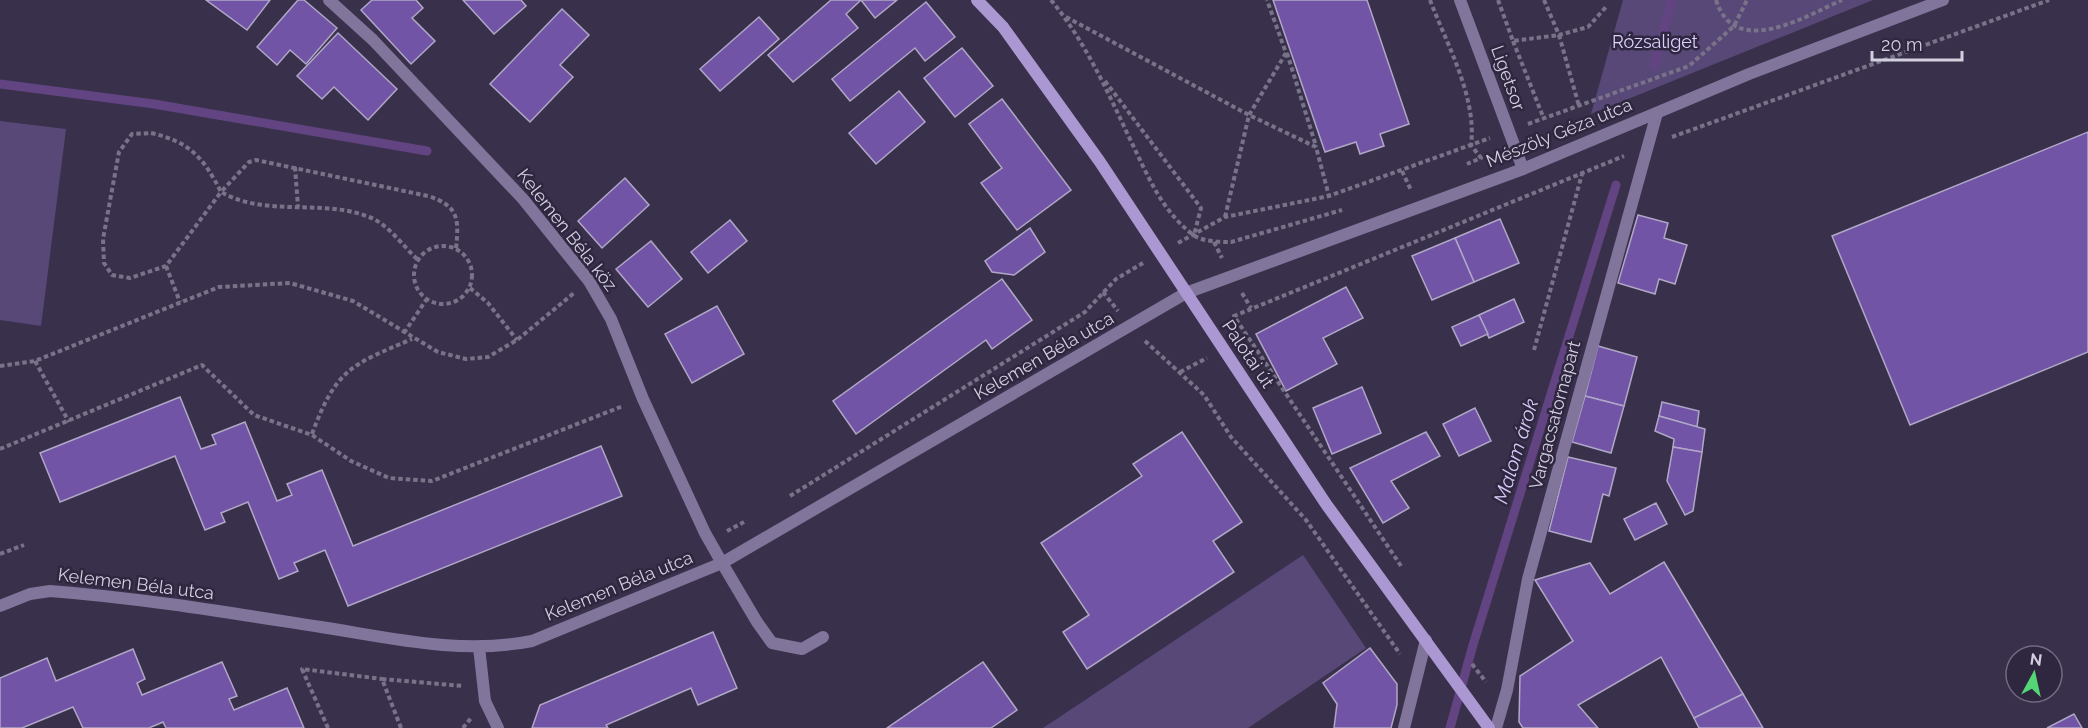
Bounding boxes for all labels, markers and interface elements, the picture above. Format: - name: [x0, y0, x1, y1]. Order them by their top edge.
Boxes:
- scale bar: [1872, 24, 1962, 62]
- park label: Rózsaliget: [1612, 31, 1698, 52]
- text: 20 m: [1881, 34, 1923, 55]
- street label: Ligetsor: [1487, 42, 1530, 114]
- street label: Mészöly Géza utca: [1483, 94, 1635, 171]
- street label: Kelemen Béla köz: [513, 164, 622, 295]
- street label: Kelemen Béla utca: [970, 307, 1117, 404]
- street label: Palotai út: [1218, 316, 1279, 392]
- street label: Vargacsatornapart: [1525, 338, 1584, 491]
- water label: Malom árok: [1489, 395, 1543, 506]
- street label: Kelemen Béla utca: [542, 546, 696, 625]
- street label: Kelemen Béla utca: [57, 563, 215, 604]
- north arrow: [2004, 644, 2064, 704]
- text: N: [2029, 649, 2043, 670]

